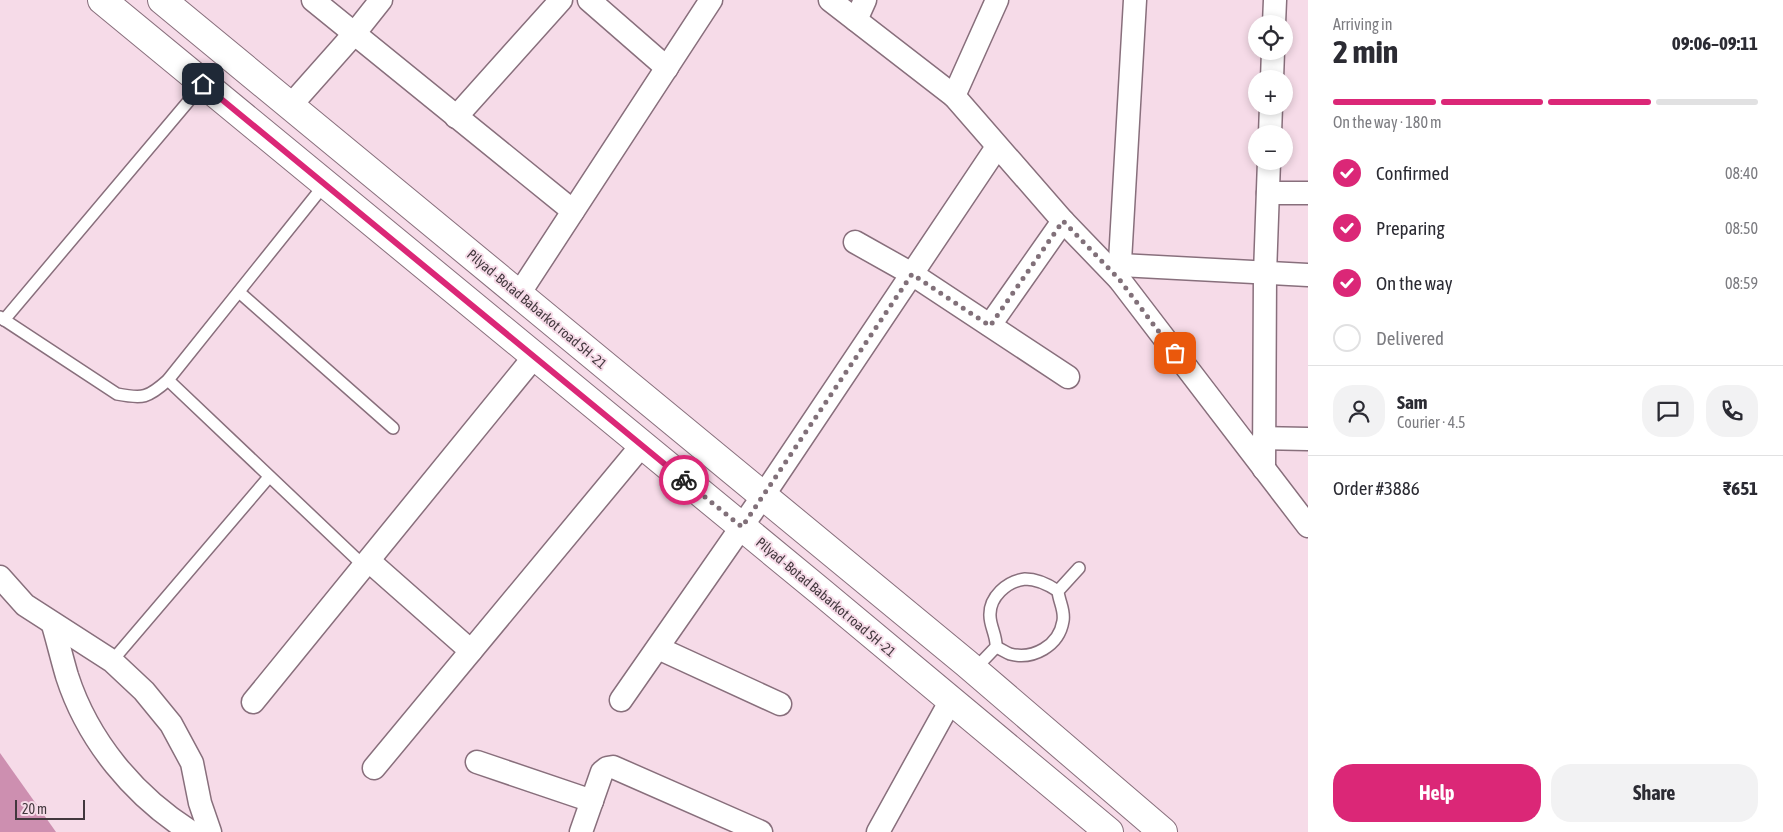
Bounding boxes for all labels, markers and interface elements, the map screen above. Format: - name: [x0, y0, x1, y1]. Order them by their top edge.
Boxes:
- map controls: [1248, 15, 1293, 170]
- button: locate: [1248, 15, 1293, 60]
- text: Arriving in: [1333, 15, 1393, 33]
- text: 09:06–09:11: [1672, 32, 1758, 54]
- text: 2 min: [1333, 33, 1398, 70]
- pin: [182, 63, 224, 105]
- icon: home: [189, 70, 217, 98]
- button: +: [1248, 70, 1293, 115]
- text: On the way · 180 m: [1333, 113, 1442, 131]
- button: −: [1248, 125, 1293, 170]
- icon: check: [1333, 159, 1361, 187]
- text: Confirmed: [1376, 162, 1449, 184]
- text: 08:40: [1725, 164, 1758, 182]
- icon: check: [1333, 214, 1361, 242]
- text: Preparing: [1376, 217, 1445, 239]
- text: 08:50: [1725, 219, 1758, 237]
- street label: Pilyad -Botad Babarkot road SH -21: [464, 246, 610, 372]
- icon: check: [1333, 269, 1361, 297]
- text: On the way: [1376, 272, 1453, 294]
- text: 08:59: [1725, 274, 1758, 292]
- text: Delivered: [1376, 327, 1444, 349]
- pin: [1154, 332, 1196, 374]
- icon: bag: [1161, 339, 1189, 367]
- button: person: [1333, 385, 1385, 437]
- button: chat: [1642, 385, 1694, 437]
- button: phone: [1706, 385, 1758, 437]
- text: Sam: [1397, 391, 1428, 413]
- text: Courier · 4.5: [1397, 413, 1466, 431]
- courier: [659, 455, 709, 505]
- icon: bike: [670, 466, 698, 494]
- text: Order #3886: [1333, 477, 1420, 499]
- text: ₹651: [1723, 477, 1758, 499]
- street label: Pilyad -Botad Babarkot road SH -21: [753, 534, 899, 660]
- button: Help: [1333, 764, 1541, 822]
- button: Share: [1551, 764, 1758, 822]
- scale bar: [15, 797, 85, 820]
- text: 20 m: [22, 801, 47, 817]

